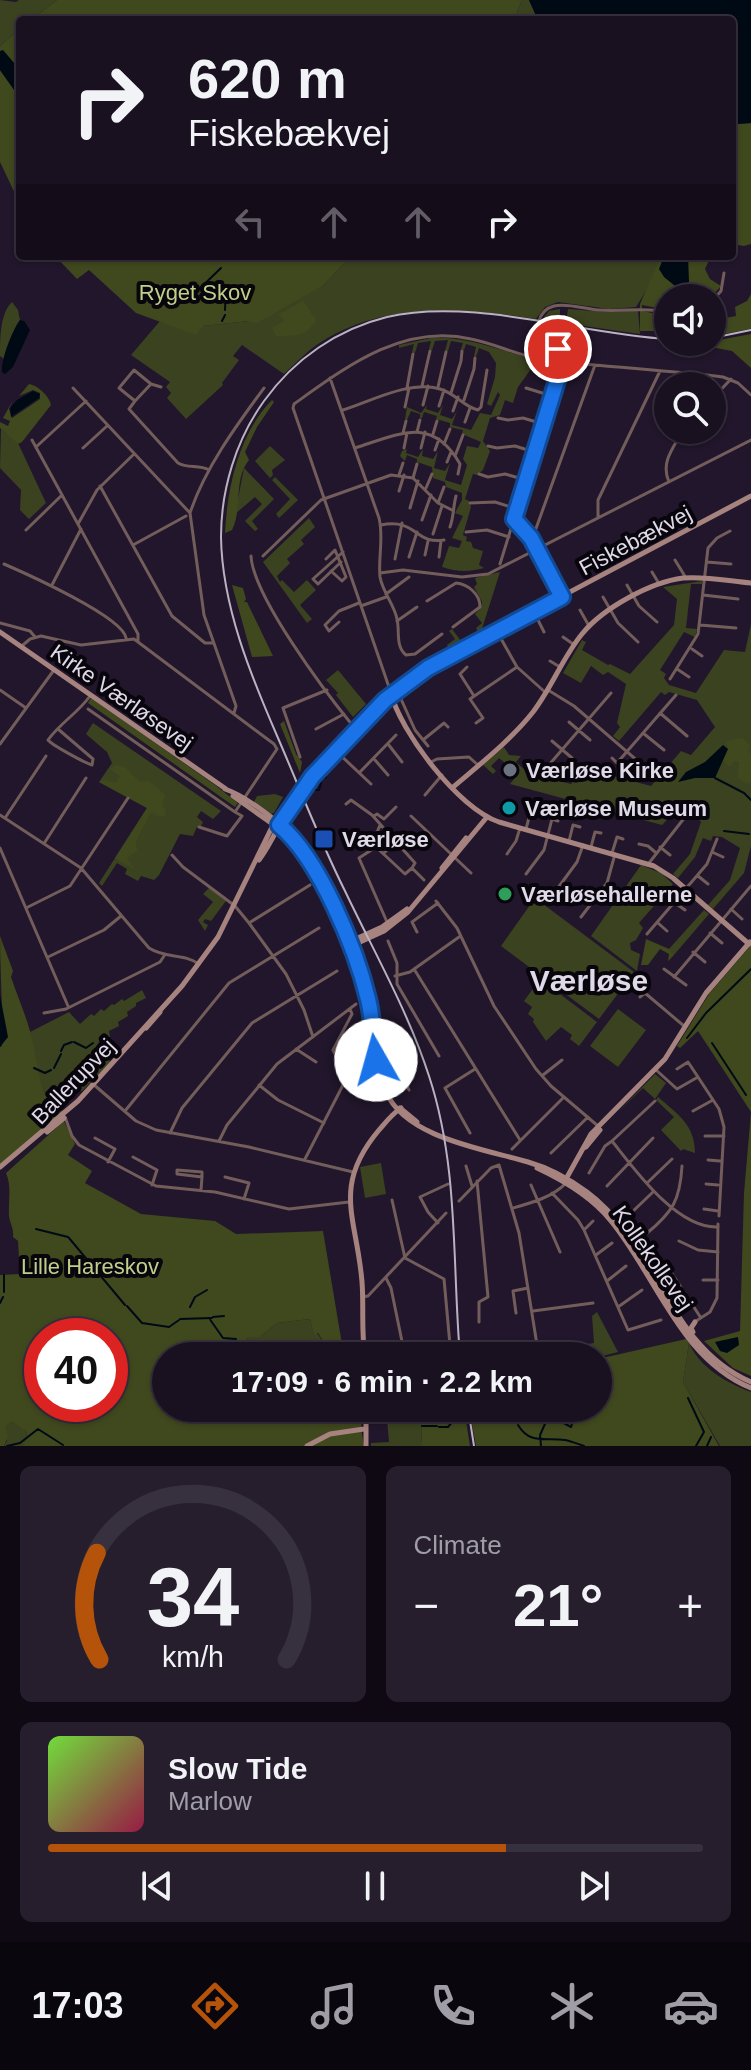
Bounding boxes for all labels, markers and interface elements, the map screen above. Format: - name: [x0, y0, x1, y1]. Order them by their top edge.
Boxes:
- text: 620 m: [188, 47, 347, 110]
- icon: right: [56, 48, 160, 152]
- text: Fiskebækvej: [188, 113, 390, 154]
- icon: left: [228, 200, 272, 244]
- icon: ahead: [312, 200, 356, 244]
- icon: ahead: [396, 200, 440, 244]
- icon: right: [480, 200, 524, 244]
- park label: Ryget Skov: [139, 280, 251, 305]
- map controls: [654, 284, 726, 444]
- button: sound: [654, 284, 726, 356]
- pin: [524, 315, 592, 383]
- icon: arrive: [536, 327, 580, 371]
- button: search: [654, 372, 726, 444]
- street label: Fiskebækvej: [575, 500, 696, 580]
- street label: Kirke Værløsevej: [46, 639, 197, 756]
- place label: Værløse Kirke: [526, 758, 674, 783]
- marker: Værløse Kirke: [501, 761, 519, 779]
- place label: Værløse Museum: [525, 796, 707, 821]
- marker: Værløse Museum: [500, 799, 518, 817]
- place label: Værløse: [342, 827, 429, 852]
- marker: Værløse: [313, 828, 335, 850]
- place label: Værløsehallerne: [521, 882, 692, 907]
- marker: Værløsehallerne: [496, 885, 514, 903]
- district label: Værløse: [530, 964, 648, 997]
- position arrow: [334, 1018, 418, 1102]
- street label: Ballerupvej: [27, 1034, 120, 1129]
- street label: Kollekollevej: [607, 1201, 698, 1316]
- park label: Lille Hareskov: [21, 1254, 159, 1279]
- speed limit sign: 40: [24, 1318, 128, 1422]
- text: 17:09 · 6 min · 2.2 km: [231, 1365, 533, 1398]
- text: Climate: [414, 1530, 502, 1560]
- text: 34: [146, 1551, 239, 1644]
- text: 21°: [513, 1572, 604, 1639]
- text: −: [414, 1581, 439, 1630]
- text: +: [677, 1581, 703, 1630]
- text: km/h: [162, 1641, 224, 1673]
- text: Slow Tide: [168, 1752, 307, 1785]
- text: Marlow: [168, 1786, 252, 1816]
- icon: previous: [135, 1864, 179, 1908]
- icon: pause: [353, 1864, 397, 1908]
- icon: next: [572, 1864, 616, 1908]
- icon: directions: [187, 1978, 243, 2034]
- icon: music: [306, 1978, 362, 2034]
- icon: phone: [425, 1978, 481, 2034]
- icon: climate: [544, 1978, 600, 2034]
- icon: car: [663, 1978, 719, 2034]
- text: 17:03: [32, 1985, 124, 2026]

